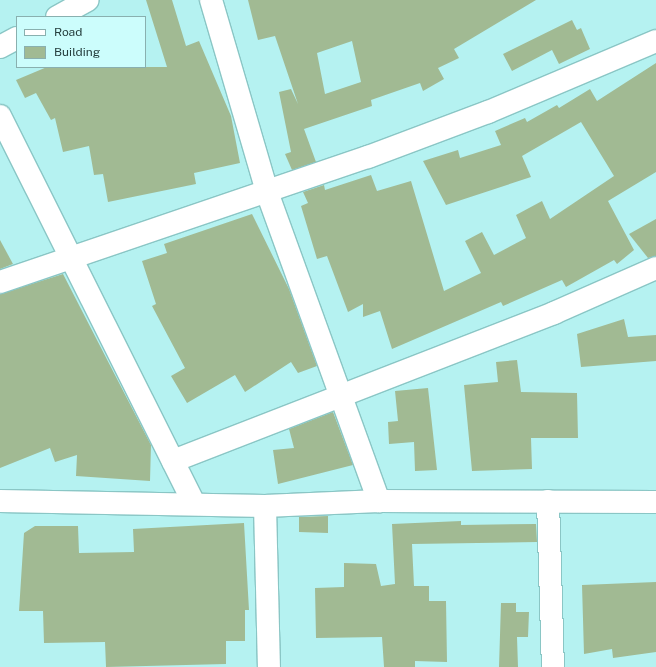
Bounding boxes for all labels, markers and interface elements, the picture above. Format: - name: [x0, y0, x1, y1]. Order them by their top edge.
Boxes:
- legend: [16, 16, 146, 68]
- text: Road: [54, 25, 82, 39]
- text: Building: [54, 45, 100, 59]

